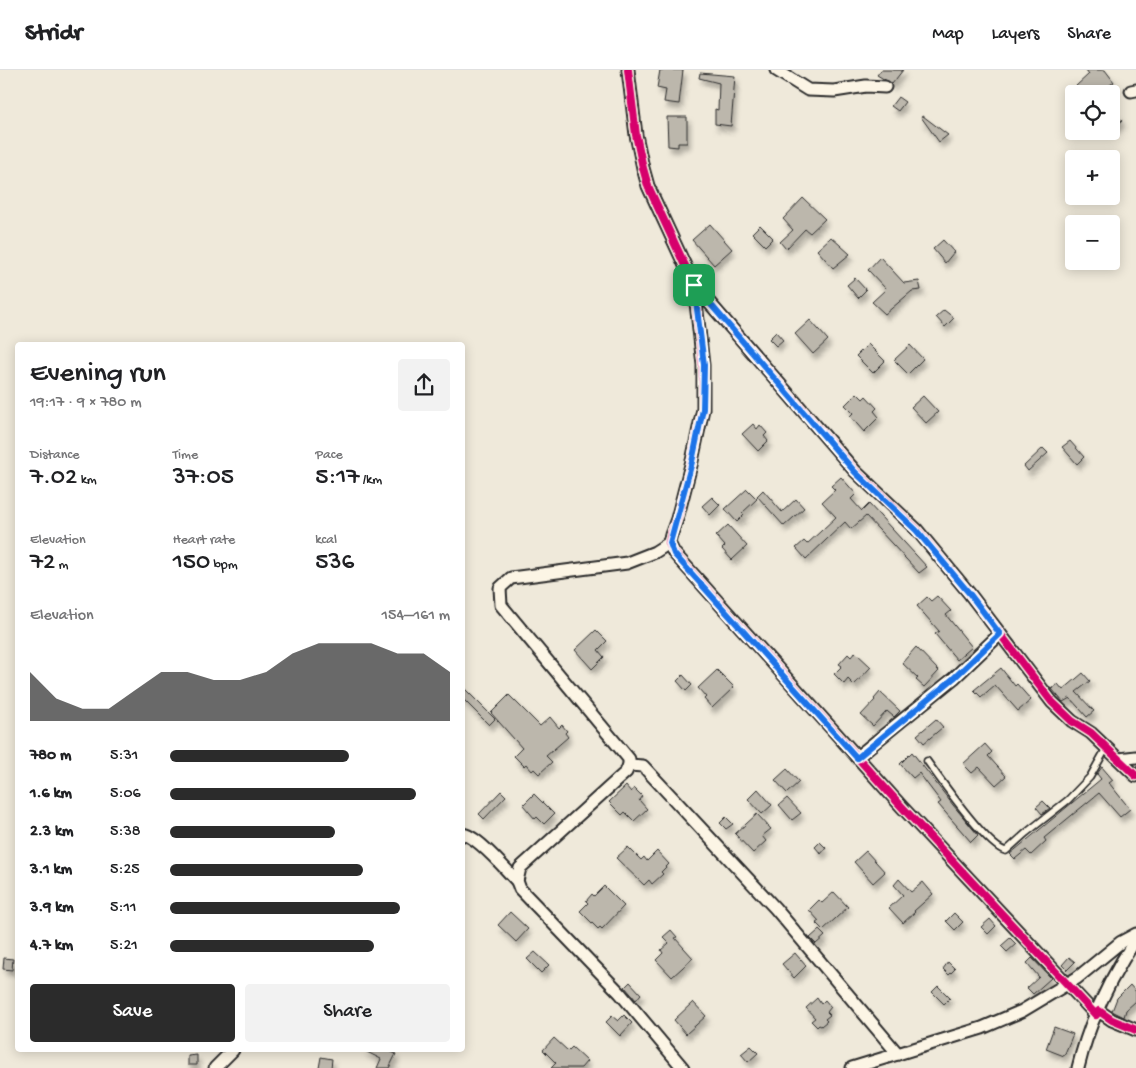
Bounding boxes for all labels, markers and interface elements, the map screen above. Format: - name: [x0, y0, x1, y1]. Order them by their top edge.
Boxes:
- text: Stridr: [25, 20, 82, 49]
- text: Map: [932, 24, 964, 45]
- text: Layers: [992, 24, 1039, 45]
- text: Share: [1067, 24, 1111, 45]
- map controls: [1065, 85, 1120, 270]
- button: locate: [1065, 85, 1120, 140]
- button: +: [1065, 150, 1120, 205]
- button: −: [1065, 215, 1120, 270]
- pin: [673, 264, 715, 306]
- icon: arrive: [680, 271, 708, 299]
- text: Evening run: [30, 358, 166, 391]
- button: share: [398, 359, 450, 411]
- text: 19:17 · 9 × 780 m: [30, 394, 142, 413]
- text: Distance: [30, 447, 79, 464]
- text: Time: [173, 447, 198, 464]
- text: Pace: [315, 447, 343, 464]
- text: 7.02: [30, 464, 77, 493]
- text: 37:05: [173, 464, 234, 493]
- text: 5:17: [315, 464, 359, 493]
- text: km: [77, 472, 97, 489]
- text: /km: [359, 472, 382, 489]
- text: Elevation: [30, 532, 86, 549]
- text: Heart rate: [173, 532, 235, 549]
- text: kcal: [315, 532, 337, 549]
- text: 72: [30, 549, 55, 578]
- text: 150: [173, 549, 210, 578]
- text: 536: [315, 549, 354, 578]
- text: m: [55, 557, 69, 574]
- text: bpm: [210, 557, 238, 574]
- text: Elevation: [30, 607, 94, 626]
- text: 154–161 m: [382, 607, 450, 626]
- text: 780 m: [30, 747, 71, 766]
- text: 5:31: [110, 747, 138, 766]
- text: 1.6 km: [30, 785, 72, 804]
- text: 5:06: [110, 785, 141, 804]
- text: 2.3 km: [30, 823, 73, 842]
- text: 5:38: [110, 823, 141, 842]
- text: 3.1 km: [30, 861, 72, 880]
- text: 5:25: [110, 861, 140, 880]
- text: 3.9 km: [30, 899, 74, 918]
- text: 5:11: [110, 899, 136, 918]
- text: 4.7 km: [30, 937, 73, 956]
- text: 5:21: [110, 937, 138, 956]
- button: Save: [30, 984, 235, 1042]
- button: Share: [245, 984, 450, 1042]

